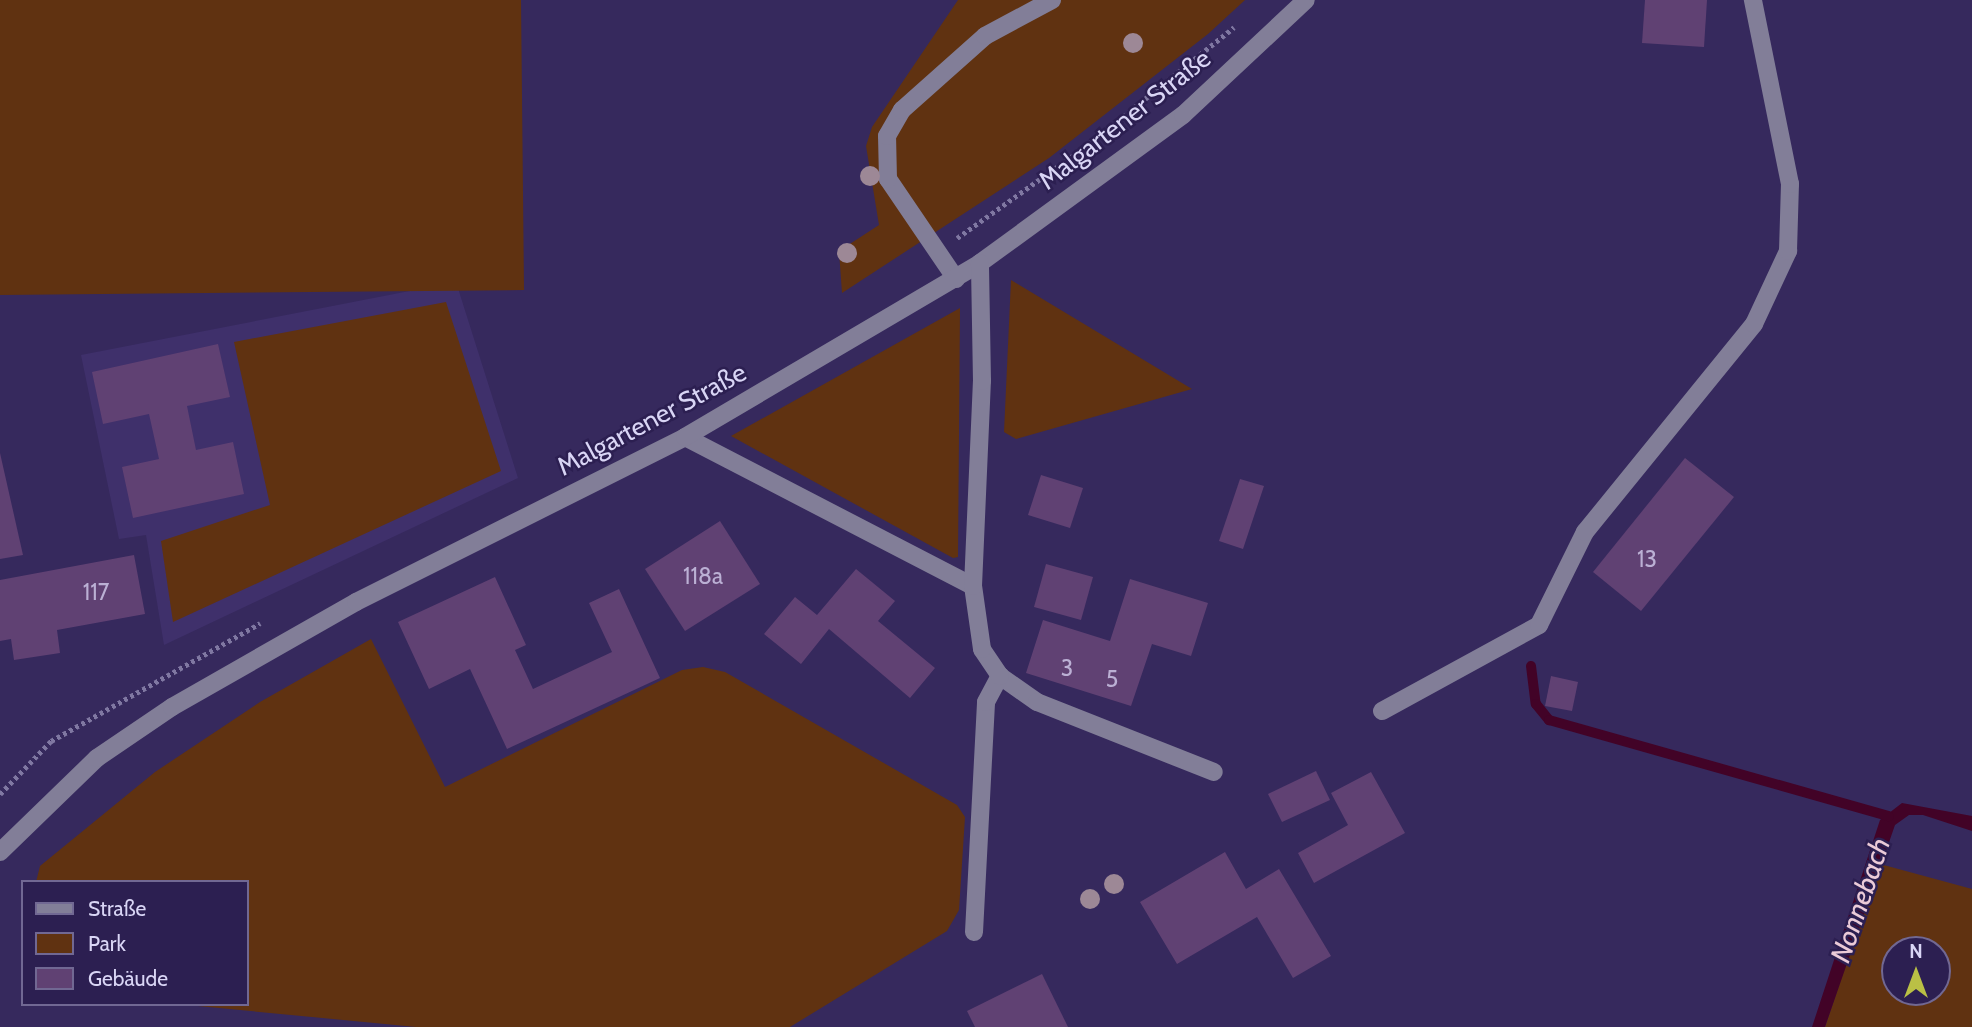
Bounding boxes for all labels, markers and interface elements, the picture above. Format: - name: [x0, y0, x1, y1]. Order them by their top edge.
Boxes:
- street label: Malgartener Straße: [1033, 43, 1217, 197]
- street label: Malgartener Straße: [552, 357, 752, 483]
- house number: 13: [1637, 545, 1657, 573]
- house number: 118a: [683, 562, 723, 590]
- house number: 117: [83, 578, 109, 606]
- house number: 3: [1061, 654, 1073, 682]
- house number: 5: [1106, 665, 1118, 693]
- water label: Nonnebach: [1823, 833, 1897, 967]
- legend: [21, 880, 248, 1006]
- text: Straße: [88, 896, 146, 921]
- text: Park: [88, 931, 126, 956]
- north arrow: [1881, 936, 1951, 1006]
- text: N: [1909, 940, 1923, 963]
- text: Gebäude: [88, 966, 168, 991]

